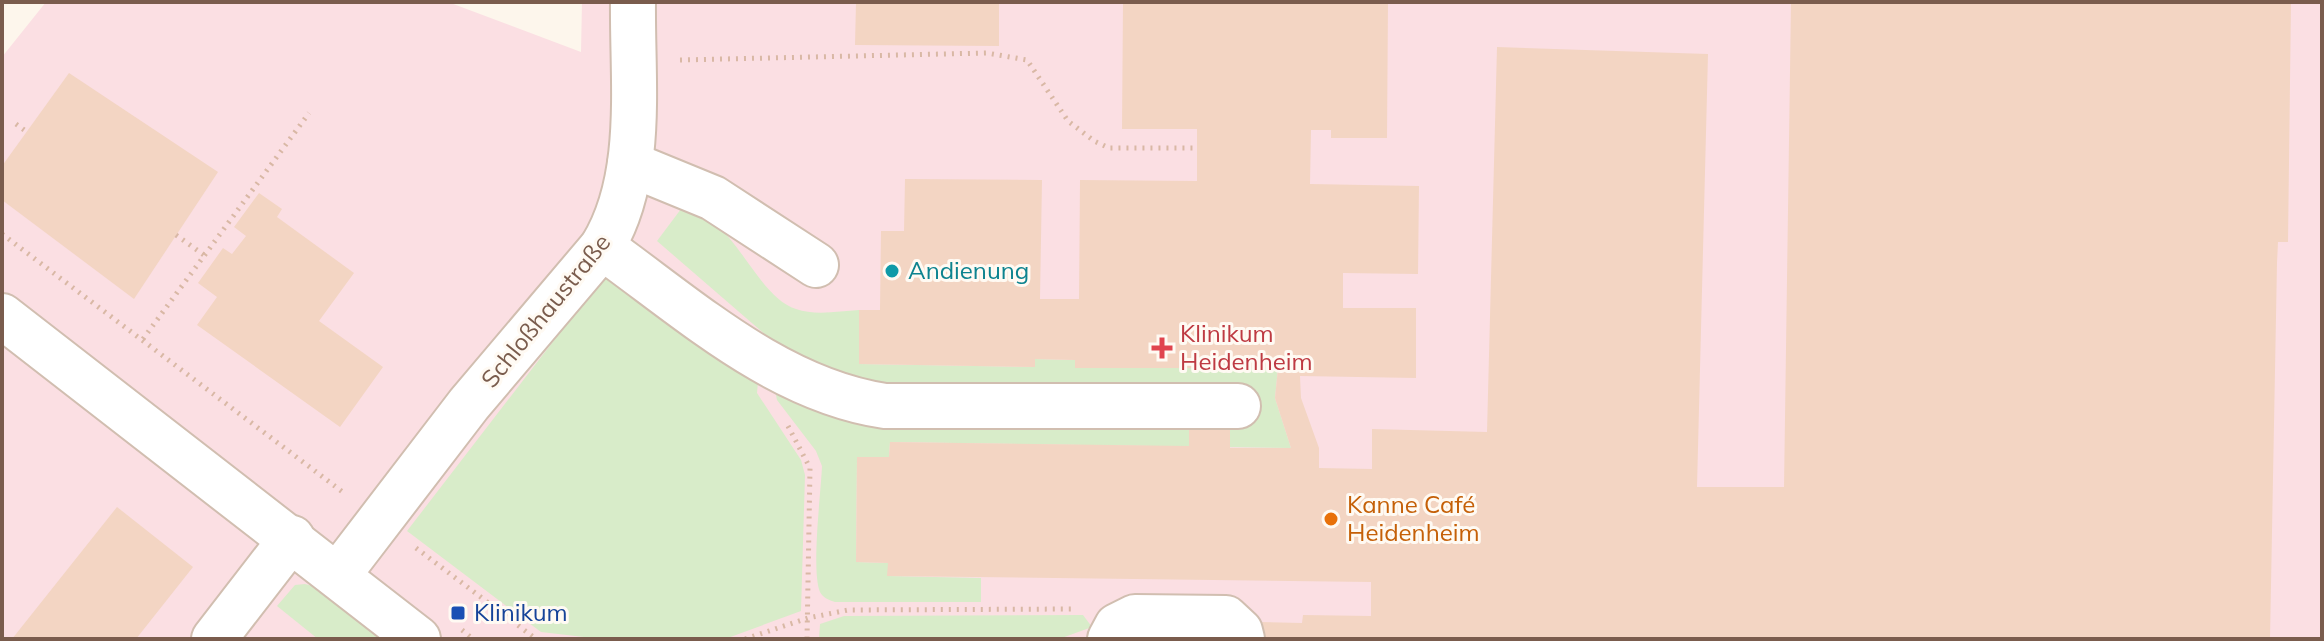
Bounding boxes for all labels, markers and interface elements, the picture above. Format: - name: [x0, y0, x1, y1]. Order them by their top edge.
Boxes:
- street label: Schloßhaustraße: [474, 227, 616, 393]
- place label: Andienung: [908, 255, 1029, 285]
- marker: Andienung: [883, 262, 901, 280]
- place label: Klinikum Heidenheim: [1180, 318, 1313, 376]
- marker: Klinikum Heidenheim: [1151, 337, 1173, 359]
- place label: Kanne Café Heidenheim: [1347, 489, 1480, 547]
- marker: Kanne Café Heidenheim: [1322, 510, 1340, 528]
- place label: Klinikum: [474, 597, 568, 627]
- marker: Klinikum: [449, 604, 467, 622]

